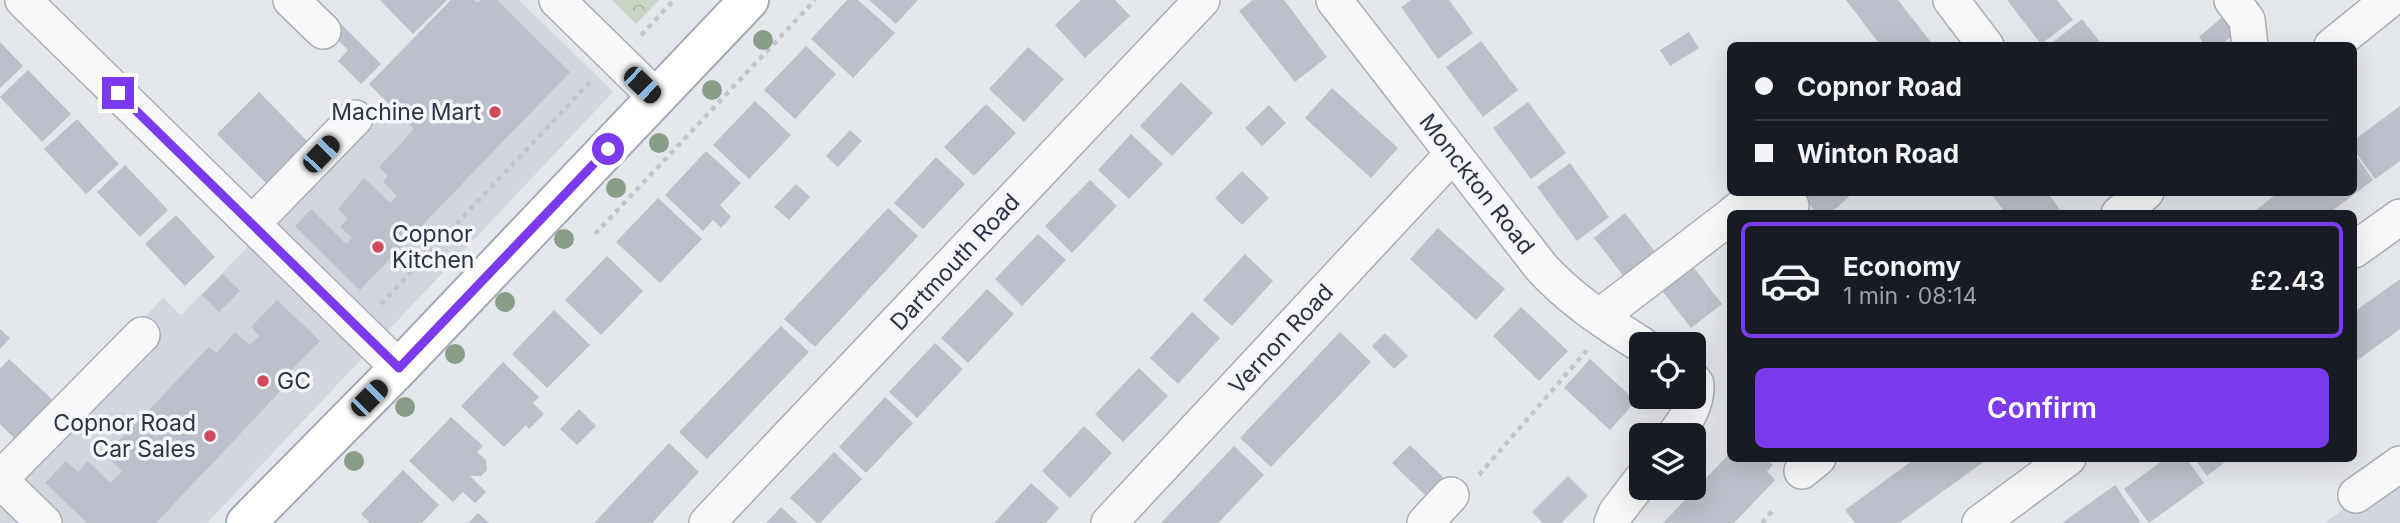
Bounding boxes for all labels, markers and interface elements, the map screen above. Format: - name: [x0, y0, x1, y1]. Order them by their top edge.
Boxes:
- car: [620, 63, 665, 107]
- text: Copnor Road: [1797, 71, 1962, 102]
- route end: [102, 77, 134, 109]
- place label: Machine Mart: [331, 98, 481, 126]
- marker: Machine Mart: [487, 104, 503, 120]
- street label: Monckton Road: [1413, 108, 1541, 260]
- car: [299, 132, 344, 176]
- route start: [592, 133, 624, 165]
- text: Winton Road: [1797, 138, 1959, 169]
- street label: Dartmouth Road: [885, 188, 1025, 336]
- place label: Copnor Kitchen: [392, 220, 474, 274]
- marker: Copnor Kitchen: [370, 239, 386, 255]
- icon: car: [1759, 249, 1822, 312]
- text: Economy: [1843, 251, 1961, 282]
- text: £2.43: [2250, 265, 2325, 296]
- street label: Vernon Road: [1223, 278, 1339, 400]
- text: 1 min · 08:14: [1843, 282, 1977, 310]
- map controls: [1629, 332, 1706, 500]
- button: locate: [1629, 332, 1706, 409]
- place label: GC: [277, 367, 311, 395]
- button: Confirm: [1755, 368, 2329, 448]
- marker: GC: [255, 373, 271, 389]
- car: [347, 376, 392, 420]
- place label: Copnor Road Car Sales: [53, 409, 196, 463]
- button: layers: [1629, 423, 1706, 500]
- marker: Copnor Road Car Sales: [202, 428, 218, 444]

